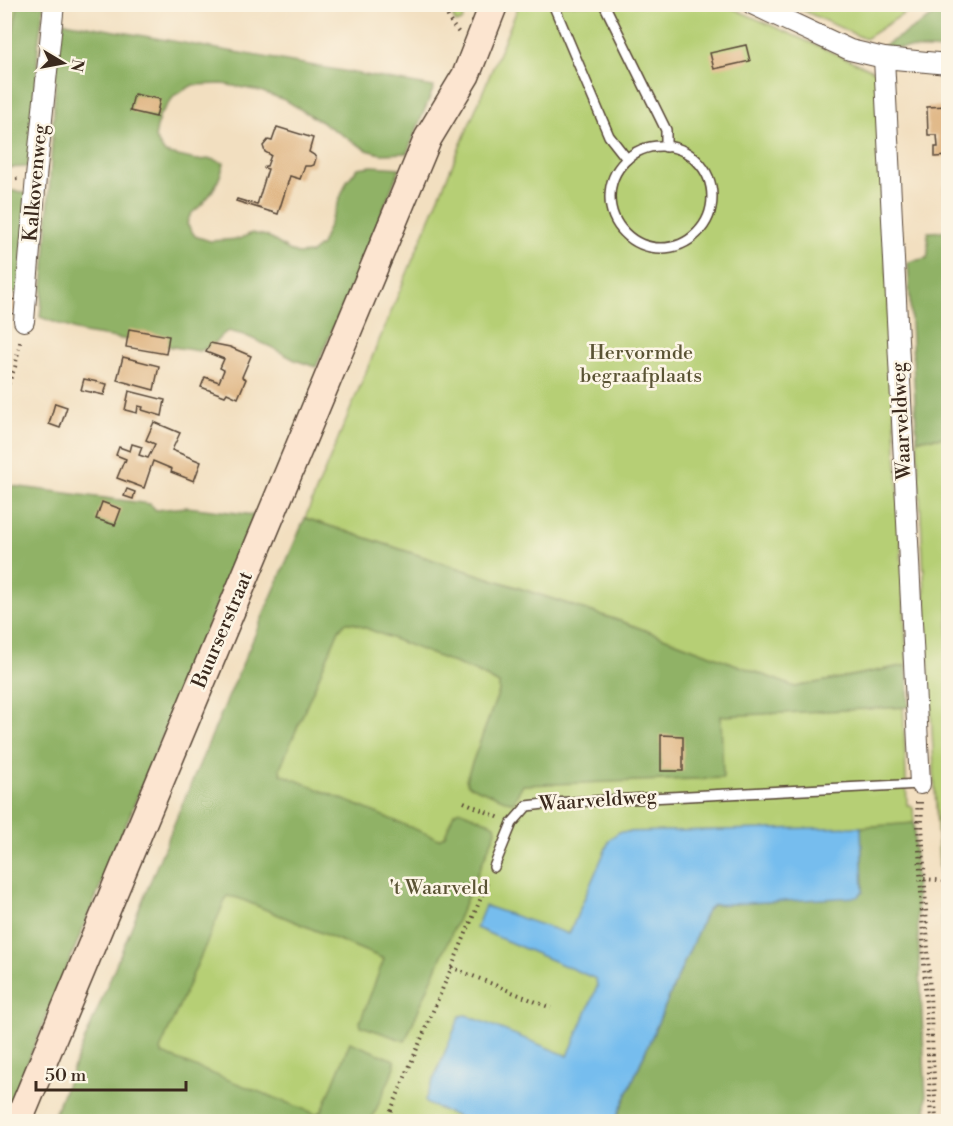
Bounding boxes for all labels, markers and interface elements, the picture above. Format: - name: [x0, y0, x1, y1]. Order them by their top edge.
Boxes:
- north arrow: [33, 33, 93, 93]
- text: N: [66, 57, 88, 74]
- street label: Kalkovenweg: [18, 122, 54, 243]
- park label: Hervormde begraafplaats: [580, 341, 702, 389]
- street label: Waarveldweg: [886, 361, 918, 482]
- street label: Buurserstraat: [187, 568, 259, 693]
- street label: Waarveldweg: [537, 784, 658, 818]
- park label: 't Waarveld: [389, 876, 489, 901]
- scale bar: [36, 1054, 186, 1092]
- text: 50 m: [45, 1064, 87, 1087]

